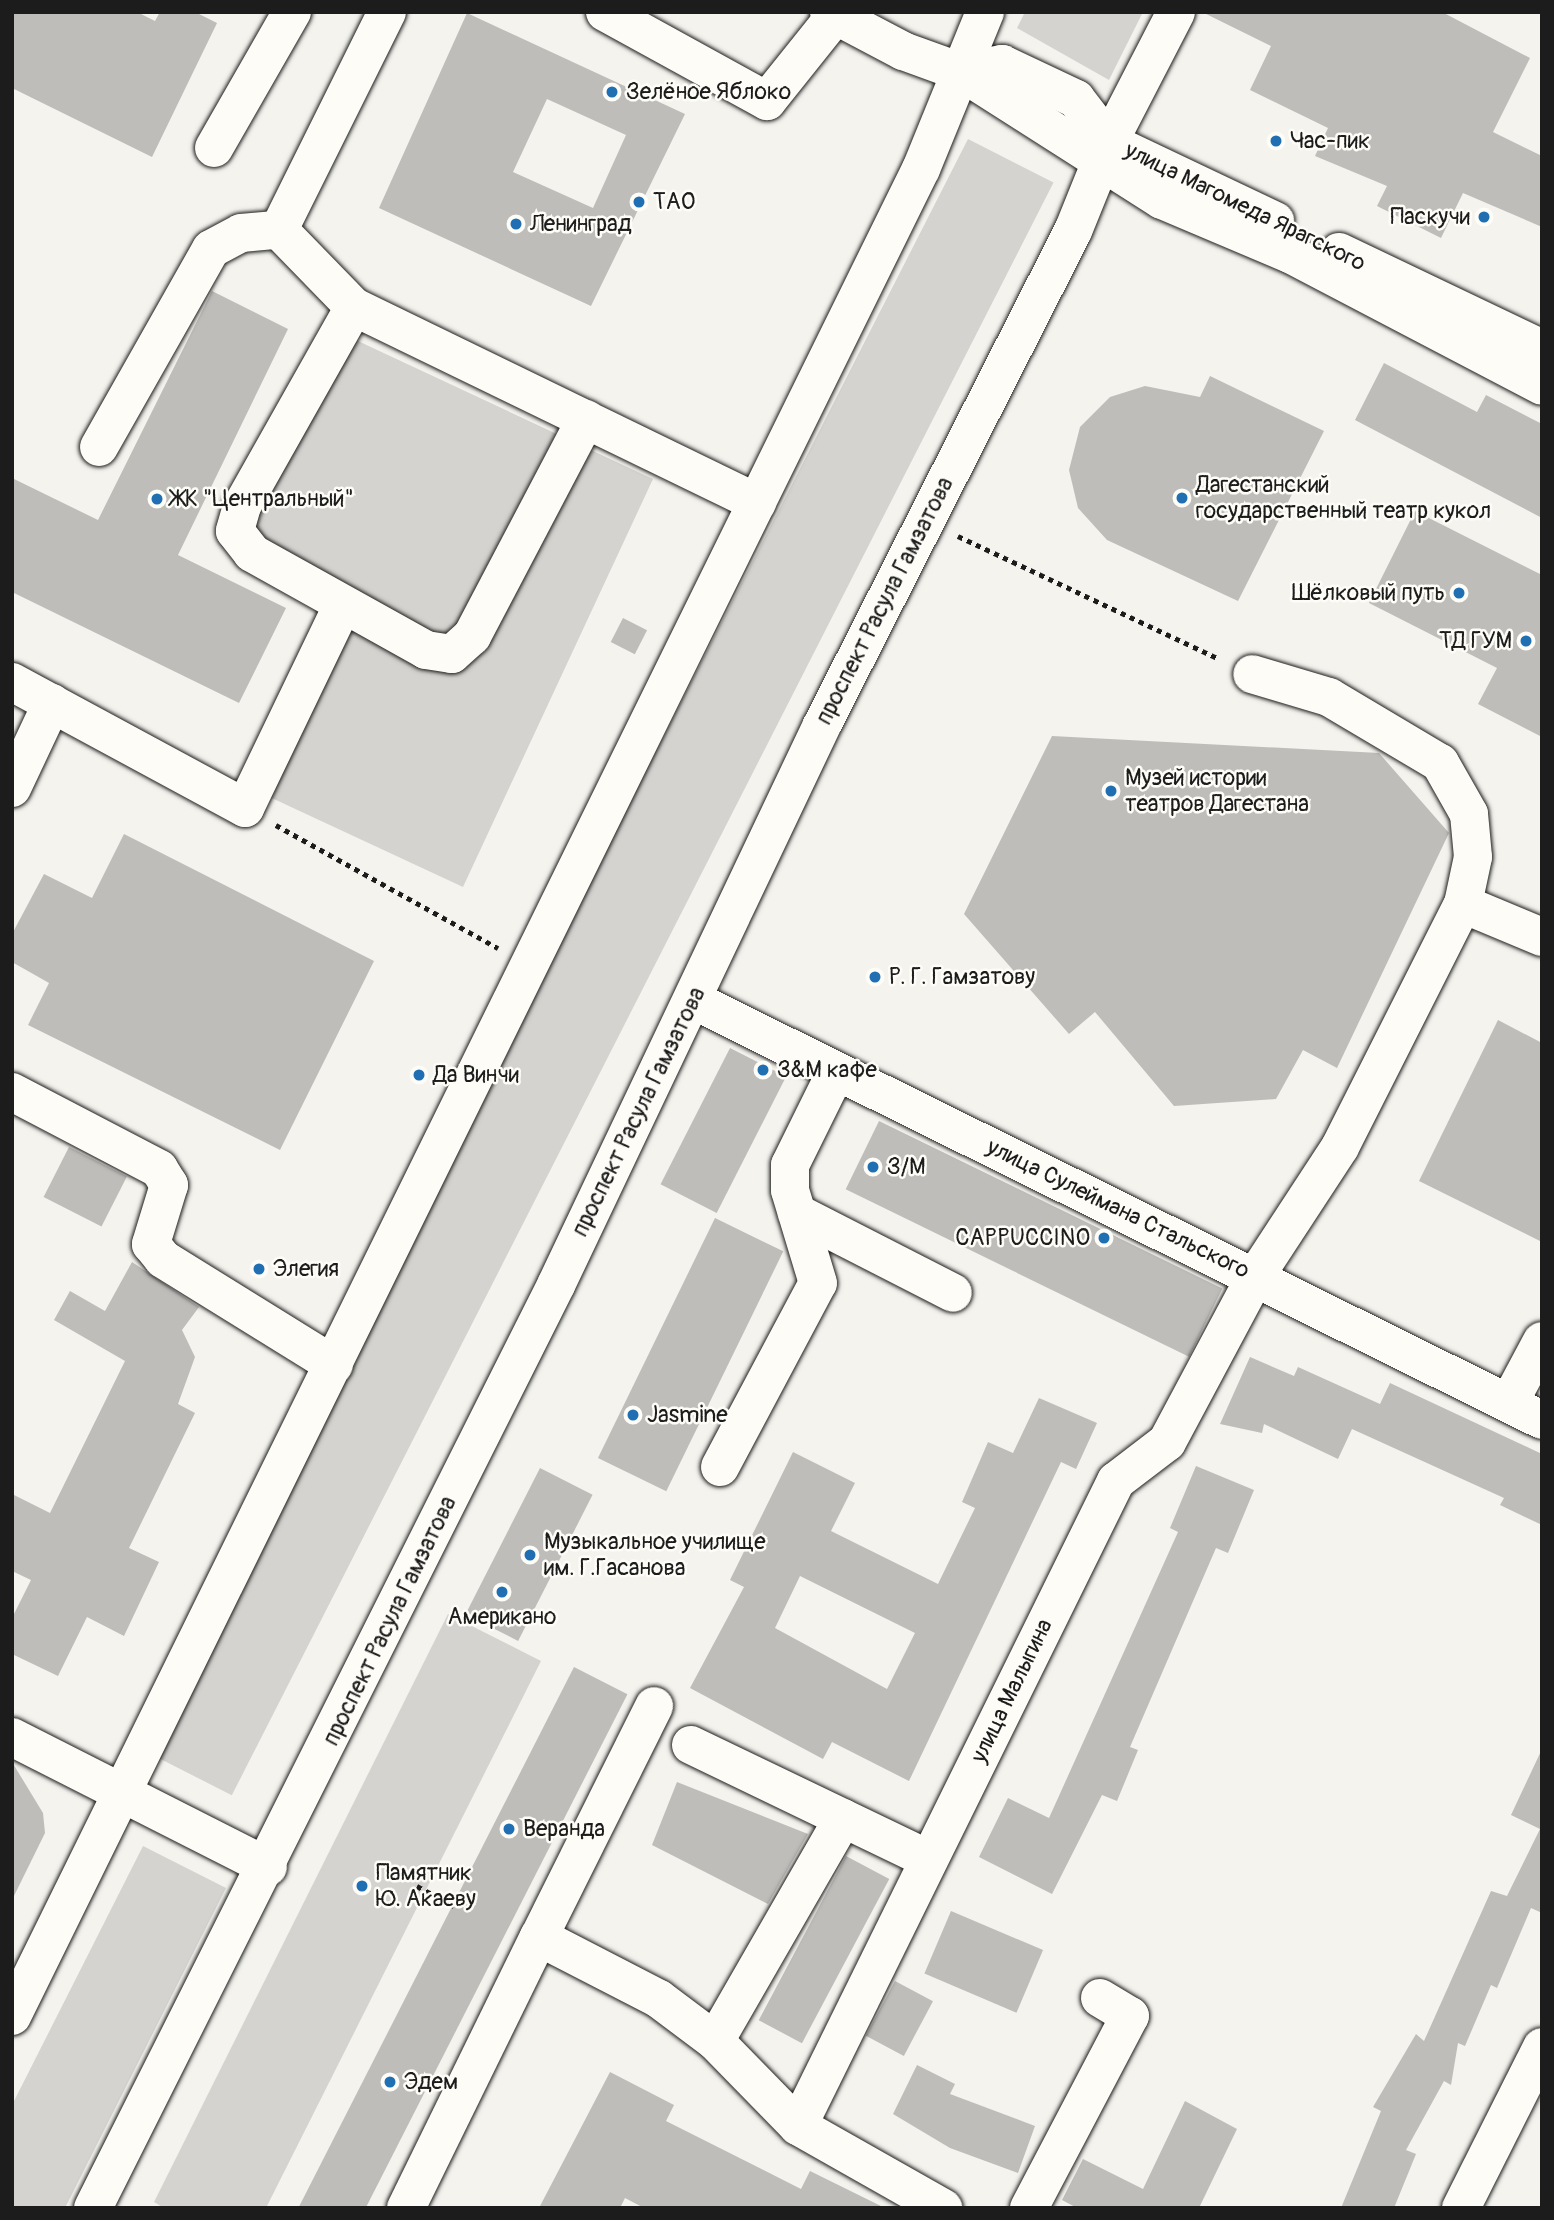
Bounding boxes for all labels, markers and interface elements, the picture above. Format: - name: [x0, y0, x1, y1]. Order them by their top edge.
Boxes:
- place label: Зелёное Яблоко: [626, 78, 791, 106]
- marker: Зелёное Яблоко: [604, 84, 620, 100]
- place label: Час-пик: [1290, 127, 1370, 155]
- marker: Час-пик: [1268, 133, 1284, 149]
- street label: улица Магомеда Ярагского: [1120, 137, 1370, 277]
- place label: ТАО: [653, 188, 695, 216]
- marker: ТАО: [631, 194, 647, 210]
- place label: Паскучи: [1390, 203, 1470, 231]
- marker: Паскучи: [1476, 209, 1492, 225]
- place label: Ленинград: [530, 210, 632, 238]
- marker: Ленинград: [508, 216, 524, 232]
- place label: Дагестанский государственный театр кукол: [1196, 471, 1491, 525]
- street label: проспект Расула Гамзатова: [811, 473, 959, 729]
- place label: ЖК "Центральный": [171, 485, 354, 513]
- marker: Дагестанский государственный театр кукол: [1174, 490, 1190, 506]
- marker: ЖК "Центральный": [149, 491, 165, 507]
- place label: Шёлковый путь: [1292, 579, 1445, 607]
- marker: Шёлковый путь: [1451, 585, 1467, 601]
- place label: ТД ГУМ: [1439, 627, 1512, 655]
- marker: ТД ГУМ: [1518, 633, 1534, 649]
- place label: Музей истории театров Дагестана: [1125, 764, 1309, 818]
- marker: Музей истории театров Дагестана: [1103, 783, 1119, 799]
- place label: Р. Г. Гамзатову: [889, 963, 1035, 991]
- marker: Р. Г. Гамзатову: [867, 969, 883, 985]
- street label: проспект Расула Гамзатова: [567, 983, 711, 1241]
- place label: З&М кафе: [777, 1056, 877, 1084]
- place label: Да Винчи: [433, 1061, 519, 1089]
- marker: З&М кафе: [755, 1062, 771, 1078]
- marker: Да Винчи: [411, 1067, 427, 1083]
- street label: улица Сулеймана Стальского: [982, 1133, 1254, 1285]
- place label: З/М: [887, 1153, 926, 1181]
- marker: З/М: [865, 1159, 881, 1175]
- place label: CAPPUCCINO: [955, 1224, 1090, 1252]
- marker: CAPPUCCINO: [1096, 1230, 1112, 1246]
- place label: Элегия: [273, 1255, 339, 1283]
- marker: Элегия: [251, 1261, 267, 1277]
- place label: Jasmine: [647, 1401, 728, 1429]
- marker: Jasmine: [625, 1407, 641, 1423]
- street label: проспект Расула Гамзатова: [318, 1492, 462, 1750]
- place label: Музыкальное училище им. Г.Гасанова: [544, 1528, 766, 1582]
- marker: Музыкальное училище им. Г.Гасанова: [522, 1547, 538, 1563]
- marker: Американо: [494, 1584, 510, 1600]
- place label: Американо: [448, 1603, 556, 1631]
- street label: улица Малыгина: [965, 1615, 1059, 1767]
- place label: Веранда: [523, 1815, 605, 1843]
- marker: Веранда: [501, 1821, 517, 1837]
- place label: Памятник Ю. Акаеву: [376, 1859, 476, 1913]
- marker: Памятник Ю. Акаеву: [354, 1878, 370, 1894]
- place label: Эдем: [404, 2068, 458, 2096]
- marker: Эдем: [382, 2074, 398, 2090]

